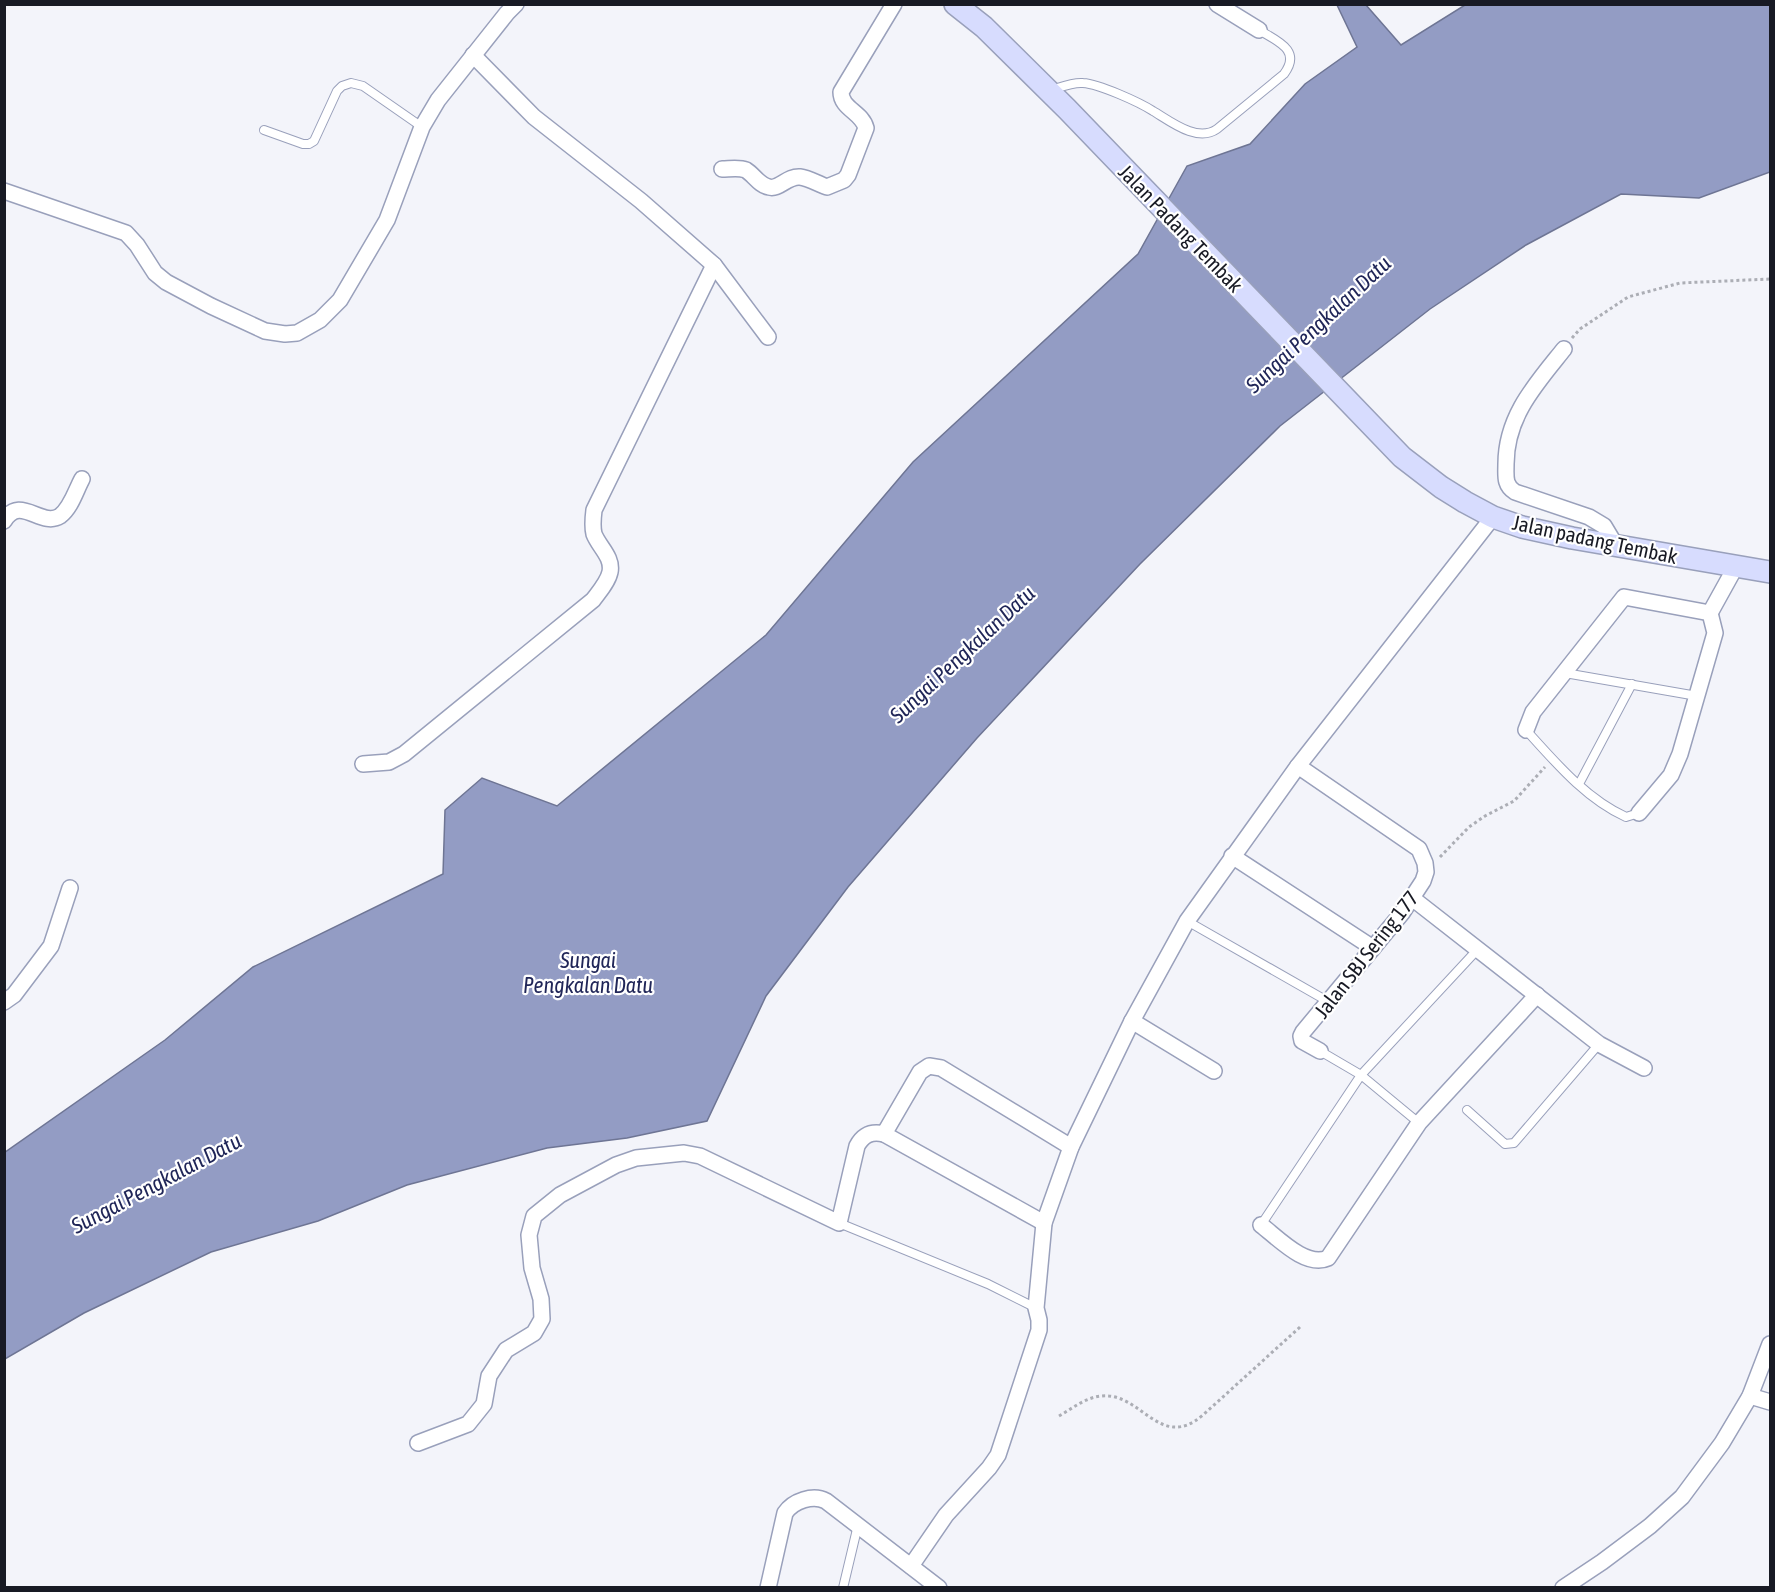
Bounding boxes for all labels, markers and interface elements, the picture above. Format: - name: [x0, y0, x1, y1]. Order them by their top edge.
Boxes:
- street label: Jalan Padang Tembak: [1114, 159, 1248, 297]
- water label: Sungai Pengkalan Datu: [1239, 250, 1396, 399]
- street label: Jalan padang Tembak: [1510, 510, 1680, 568]
- water label: Sungai Pengkalan Datu: [883, 580, 1040, 729]
- street label: Jalan SBJ Sering 177: [1309, 886, 1423, 1022]
- water label: Sungai Pengkalan Datu: [523, 947, 653, 998]
- water label: Sungai Pengkalan Datu: [66, 1127, 246, 1239]

